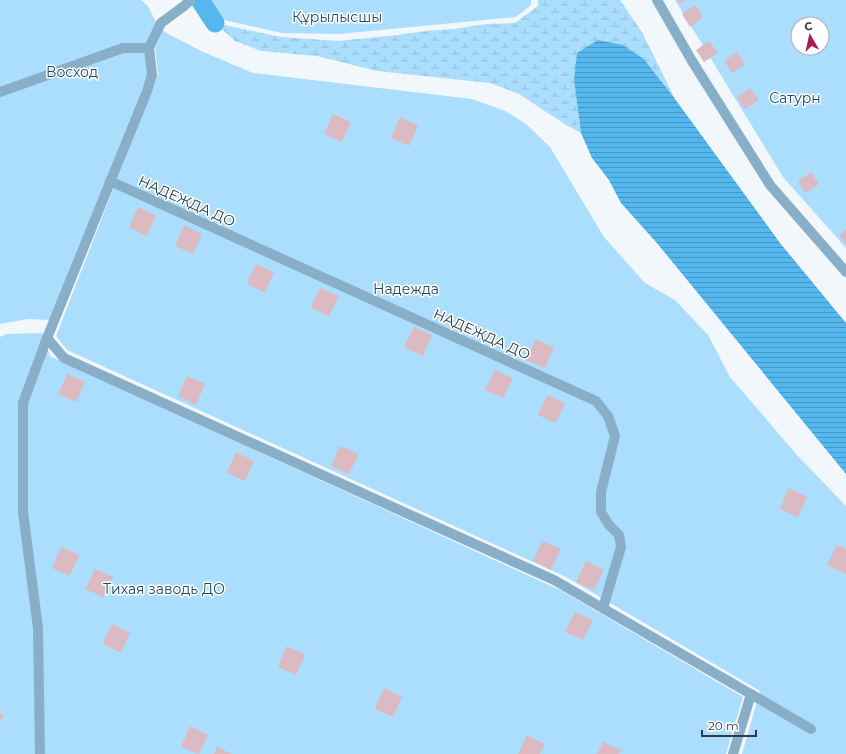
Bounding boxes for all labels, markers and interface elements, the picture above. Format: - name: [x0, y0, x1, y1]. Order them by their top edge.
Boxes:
- park label: Құрылысшы: [292, 8, 382, 26]
- north arrow: [790, 16, 830, 56]
- text: С: [803, 19, 813, 34]
- park label: Восход: [46, 63, 98, 81]
- park label: Сатурн: [769, 89, 821, 107]
- street label: НАДЕЖДА ДО: [136, 172, 238, 230]
- park label: Надежда: [373, 280, 439, 298]
- street label: НАДЕЖДА ДО: [431, 305, 533, 363]
- park label: Тихая заводь ДО: [103, 580, 225, 598]
- scale bar: [702, 712, 756, 738]
- text: 20 m: [708, 718, 739, 733]

